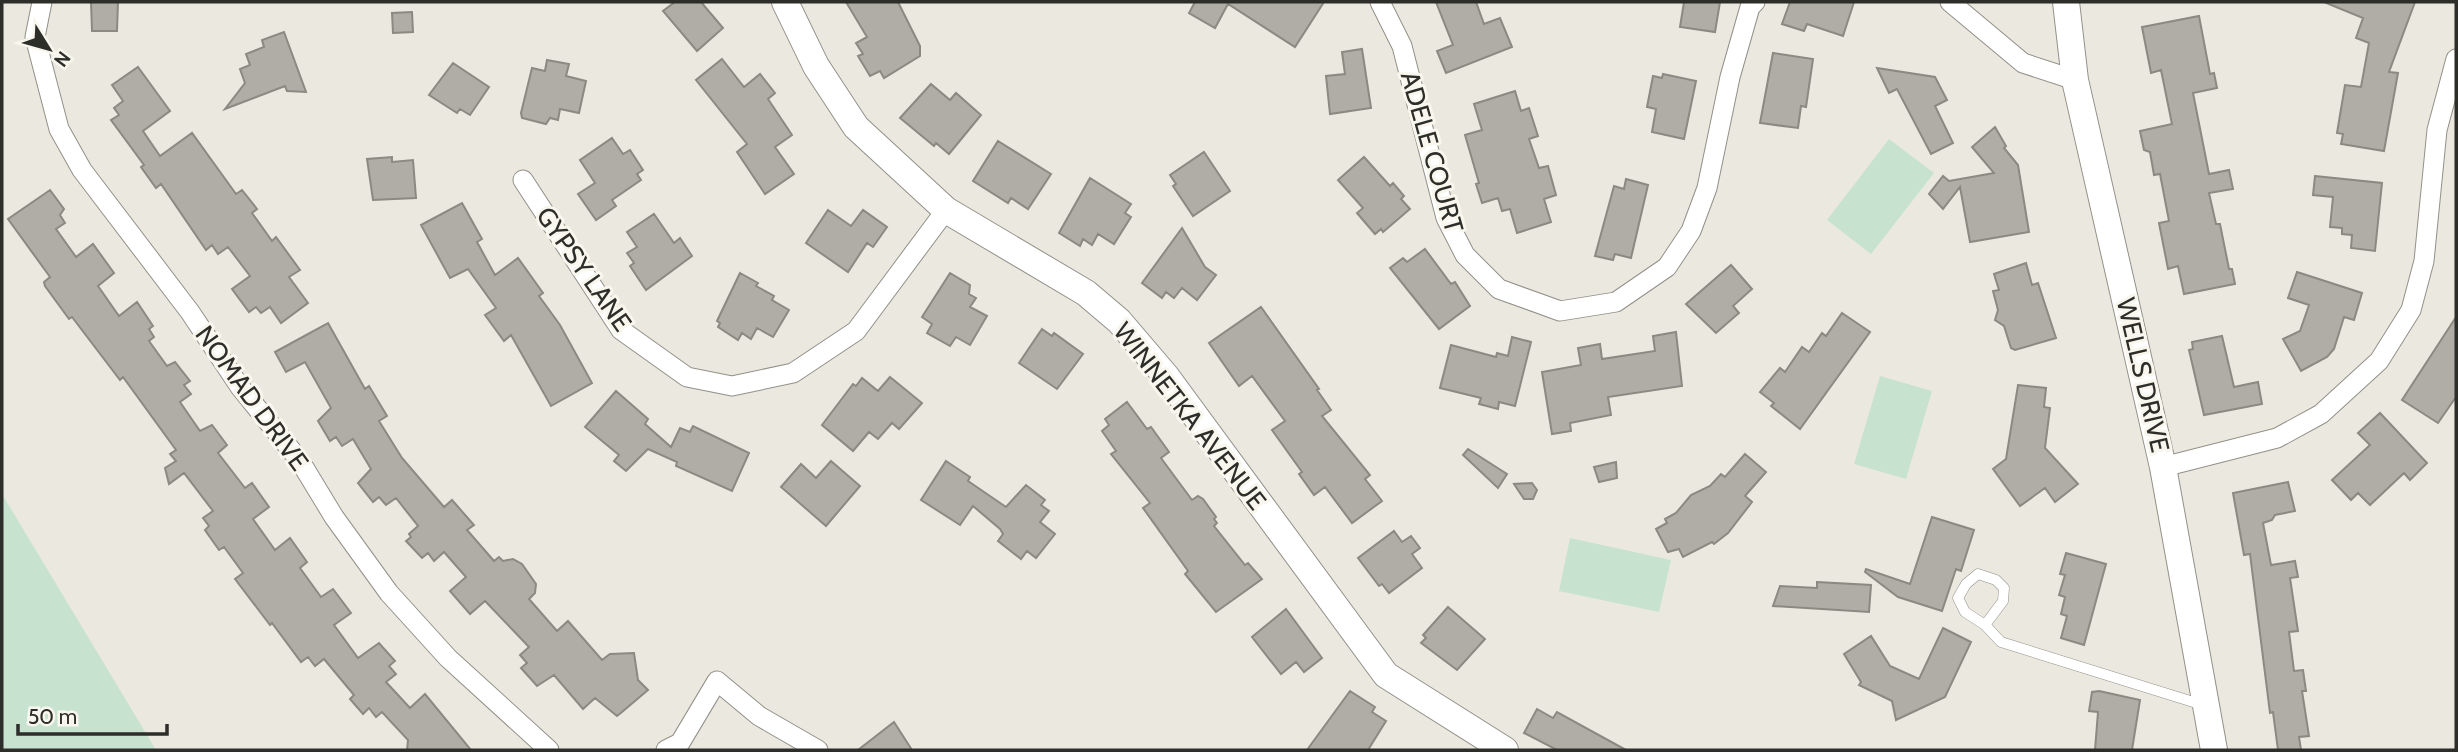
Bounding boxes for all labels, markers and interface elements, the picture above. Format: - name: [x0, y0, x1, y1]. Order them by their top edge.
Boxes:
- north arrow: [14, 14, 84, 84]
- text: N: [49, 47, 75, 71]
- street label: ADELE COURT: [1394, 68, 1470, 236]
- street label: GYPSY LANE: [529, 201, 639, 337]
- street label: WELLS DRIVE: [2110, 295, 2176, 455]
- street label: WINNETKA AVENUE: [1107, 316, 1273, 516]
- street label: NOMAD DRIVE: [189, 319, 315, 477]
- scale bar: [18, 692, 166, 736]
- text: 50 m: [28, 704, 77, 729]

